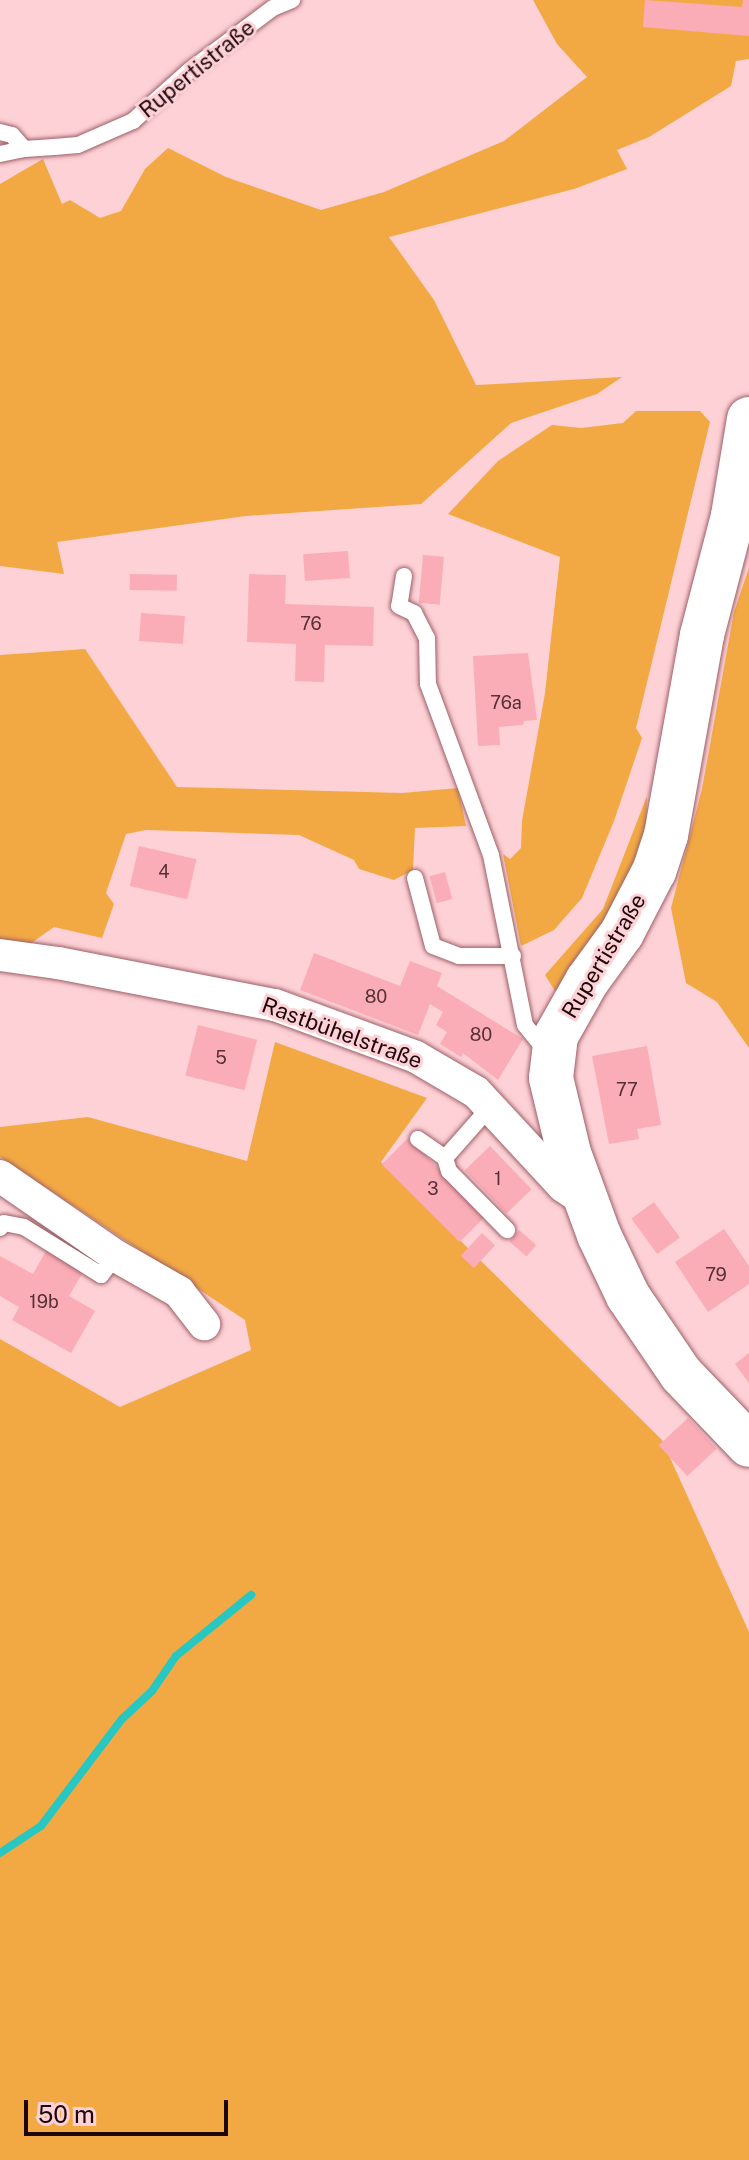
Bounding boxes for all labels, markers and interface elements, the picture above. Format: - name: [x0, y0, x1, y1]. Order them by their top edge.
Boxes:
- street label: Rupertistraße: [134, 14, 260, 124]
- house number: 76: [300, 613, 322, 635]
- house number: 76a: [490, 692, 522, 714]
- house number: 4: [158, 861, 170, 883]
- street label: Rupertistraße: [556, 889, 652, 1023]
- house number: 80: [365, 986, 387, 1008]
- street label: Rastbühelstraße: [258, 992, 426, 1074]
- house number: 80: [470, 1024, 492, 1046]
- house number: 5: [215, 1047, 227, 1069]
- house number: 77: [616, 1079, 638, 1101]
- house number: 1: [494, 1168, 502, 1190]
- house number: 3: [427, 1178, 439, 1200]
- house number: 79: [705, 1264, 727, 1286]
- house number: 19b: [29, 1291, 59, 1313]
- scale bar: [28, 2084, 232, 2134]
- text: 50 m: [38, 2100, 95, 2128]

